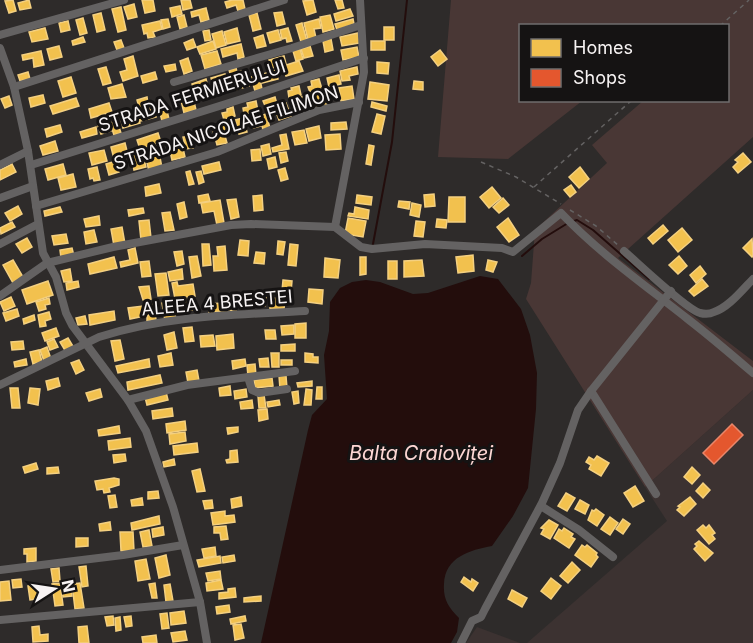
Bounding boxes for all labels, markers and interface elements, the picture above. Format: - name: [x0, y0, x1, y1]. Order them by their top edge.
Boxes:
- legend: [519, 24, 729, 102]
- text: Homes: [573, 37, 633, 58]
- street label: STRADA FERMIERULUI: [96, 55, 288, 136]
- text: Shops: [573, 67, 627, 88]
- street label: STRADA NICOLAE FILIMON: [111, 81, 341, 174]
- street label: ALEEA 4 BRESTEI: [141, 285, 293, 320]
- water label: Balta Craioviței: [349, 441, 494, 465]
- north arrow: [24, 559, 84, 619]
- text: N: [58, 578, 80, 594]

